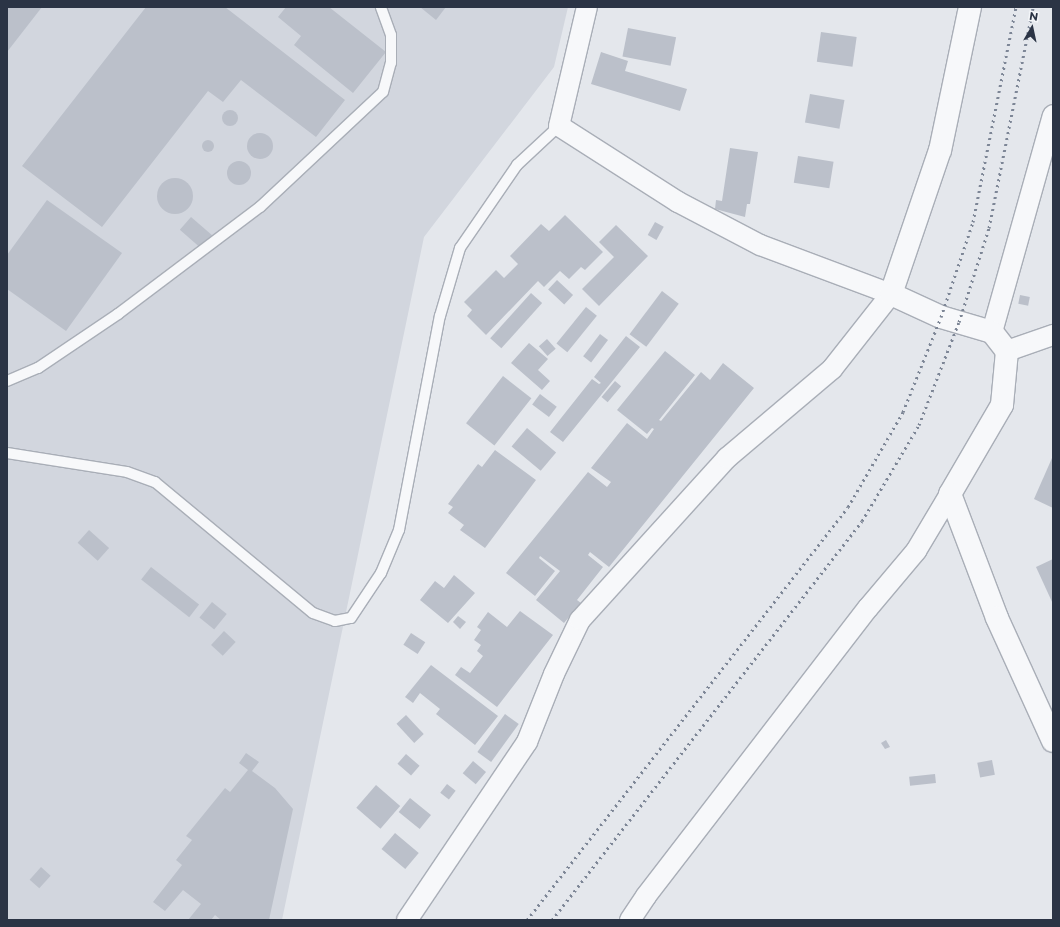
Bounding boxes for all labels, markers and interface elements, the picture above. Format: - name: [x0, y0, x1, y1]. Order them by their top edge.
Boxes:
- north arrow: [1012, 8, 1052, 48]
- text: N: [1028, 9, 1039, 24]

